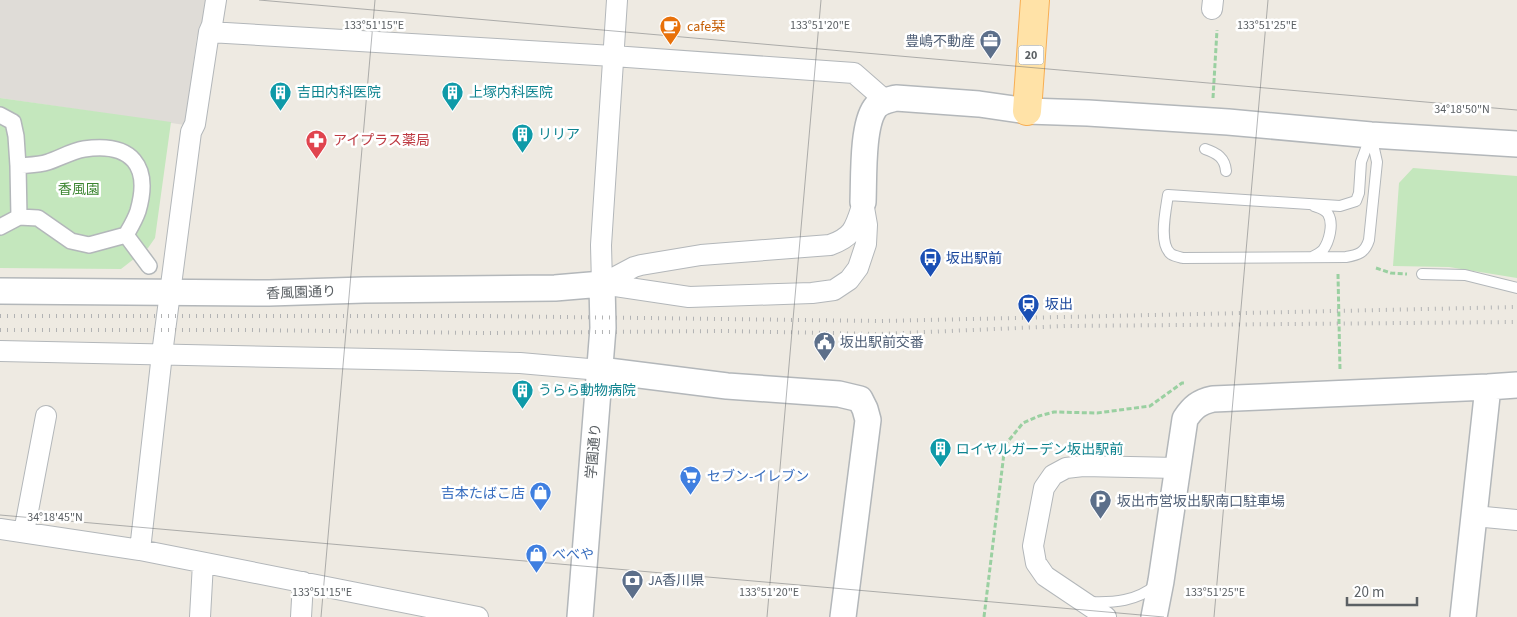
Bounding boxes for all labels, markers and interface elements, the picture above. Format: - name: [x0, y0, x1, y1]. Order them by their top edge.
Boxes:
- cafe icon: cafe栞: [659, 14, 683, 45]
- text: 133°51'15"E: [344, 17, 404, 34]
- place label: cafe栞: [687, 17, 725, 37]
- text: 133°51'20"E: [790, 17, 850, 34]
- text: 133°51'25"E: [1237, 17, 1297, 34]
- office icon: 豊嶋不動産: [979, 29, 1003, 60]
- place label: 豊嶋不動産: [905, 32, 975, 52]
- road number: 20: [1018, 46, 1044, 64]
- building icon: 吉田内科医院: [269, 80, 293, 111]
- building icon: 上塚内科医院: [441, 80, 465, 111]
- place label: 吉田内科医院: [297, 83, 381, 103]
- place label: 上塚内科医院: [469, 83, 553, 103]
- text: 34°18'50"N: [1434, 101, 1490, 118]
- building icon: リリア: [510, 122, 534, 153]
- place label: リリア: [538, 125, 580, 145]
- pharmacy icon: アイプラス薬局: [305, 128, 329, 159]
- place label: アイプラス薬局: [333, 131, 430, 151]
- park label: 香風園: [58, 180, 100, 200]
- bus stop icon: 坂出駅前: [918, 246, 942, 277]
- place label: 坂出駅前: [946, 249, 1002, 269]
- street label: 香風園通り: [266, 282, 336, 304]
- station icon: 坂出: [1017, 292, 1041, 323]
- place label: 坂出: [1045, 295, 1073, 315]
- public building icon: 坂出駅前交番: [812, 330, 836, 361]
- place label: 坂出駅前交番: [840, 333, 924, 353]
- building icon: うらら動物病院: [510, 378, 534, 409]
- place label: うらら動物病院: [538, 381, 636, 401]
- street label: 学園通り: [582, 422, 606, 480]
- building icon: ロイヤルガーデン坂出駅前: [928, 437, 952, 468]
- place label: ロイヤルガーデン坂出駅前: [956, 440, 1123, 460]
- supermarket icon: セブン-イレブン: [679, 464, 703, 495]
- place label: セブン-イレブン: [707, 467, 809, 487]
- shop icon: 吉本たばこ店: [529, 481, 553, 512]
- place label: 吉本たばこ店: [441, 484, 525, 504]
- parking icon: 坂出市営坂出駅南口駐車場: [1089, 489, 1113, 520]
- place label: 坂出市営坂出駅南口駐車場: [1117, 492, 1285, 512]
- text: 34°18'45"N: [27, 509, 83, 526]
- shop icon: べべや: [524, 542, 548, 573]
- place label: べべや: [552, 545, 594, 565]
- bank icon: JA香川県: [620, 568, 644, 599]
- place label: JA香川県: [648, 571, 704, 591]
- scale bar: [1347, 574, 1417, 606]
- text: 20 m: [1354, 582, 1384, 603]
- text: 133°51'15"E: [292, 584, 352, 601]
- text: 133°51'20"E: [739, 584, 799, 601]
- text: 133°51'25"E: [1185, 584, 1245, 601]

